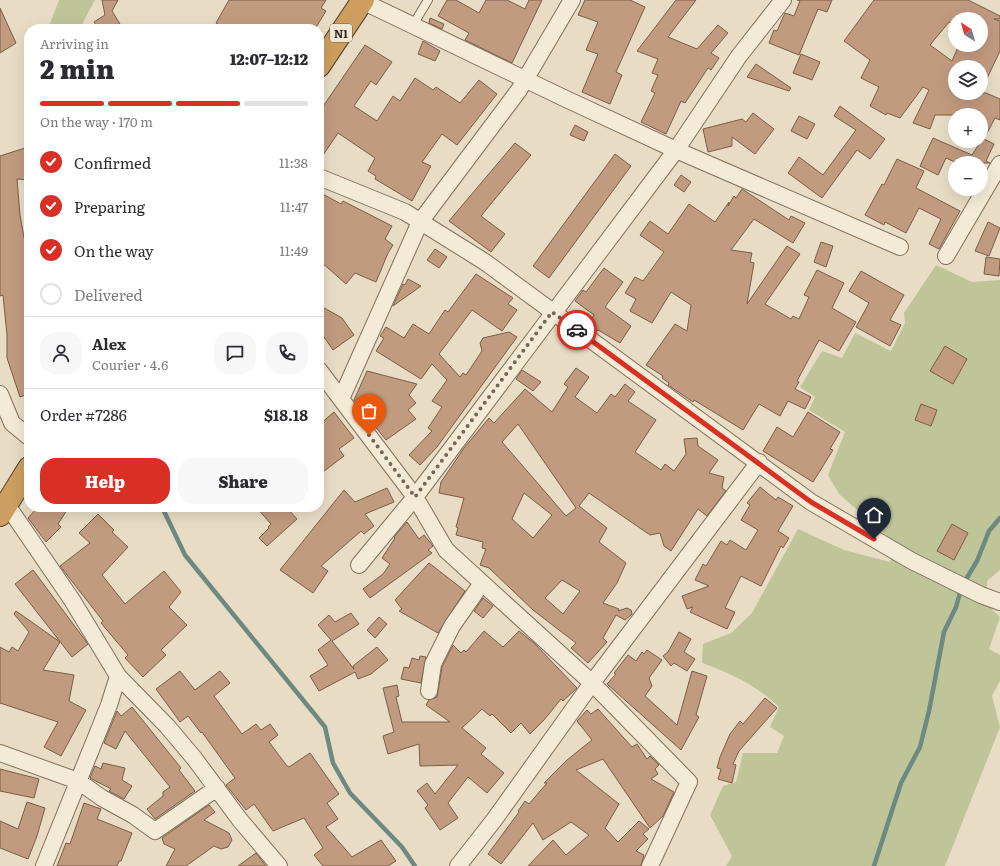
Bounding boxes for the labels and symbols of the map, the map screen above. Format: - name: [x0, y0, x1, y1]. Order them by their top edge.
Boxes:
- north arrow: [948, 12, 988, 52]
- road number: N1: [330, 24, 352, 42]
- courier: [557, 310, 597, 350]
- pin: [352, 394, 386, 435]
- pin: [857, 498, 891, 539]

